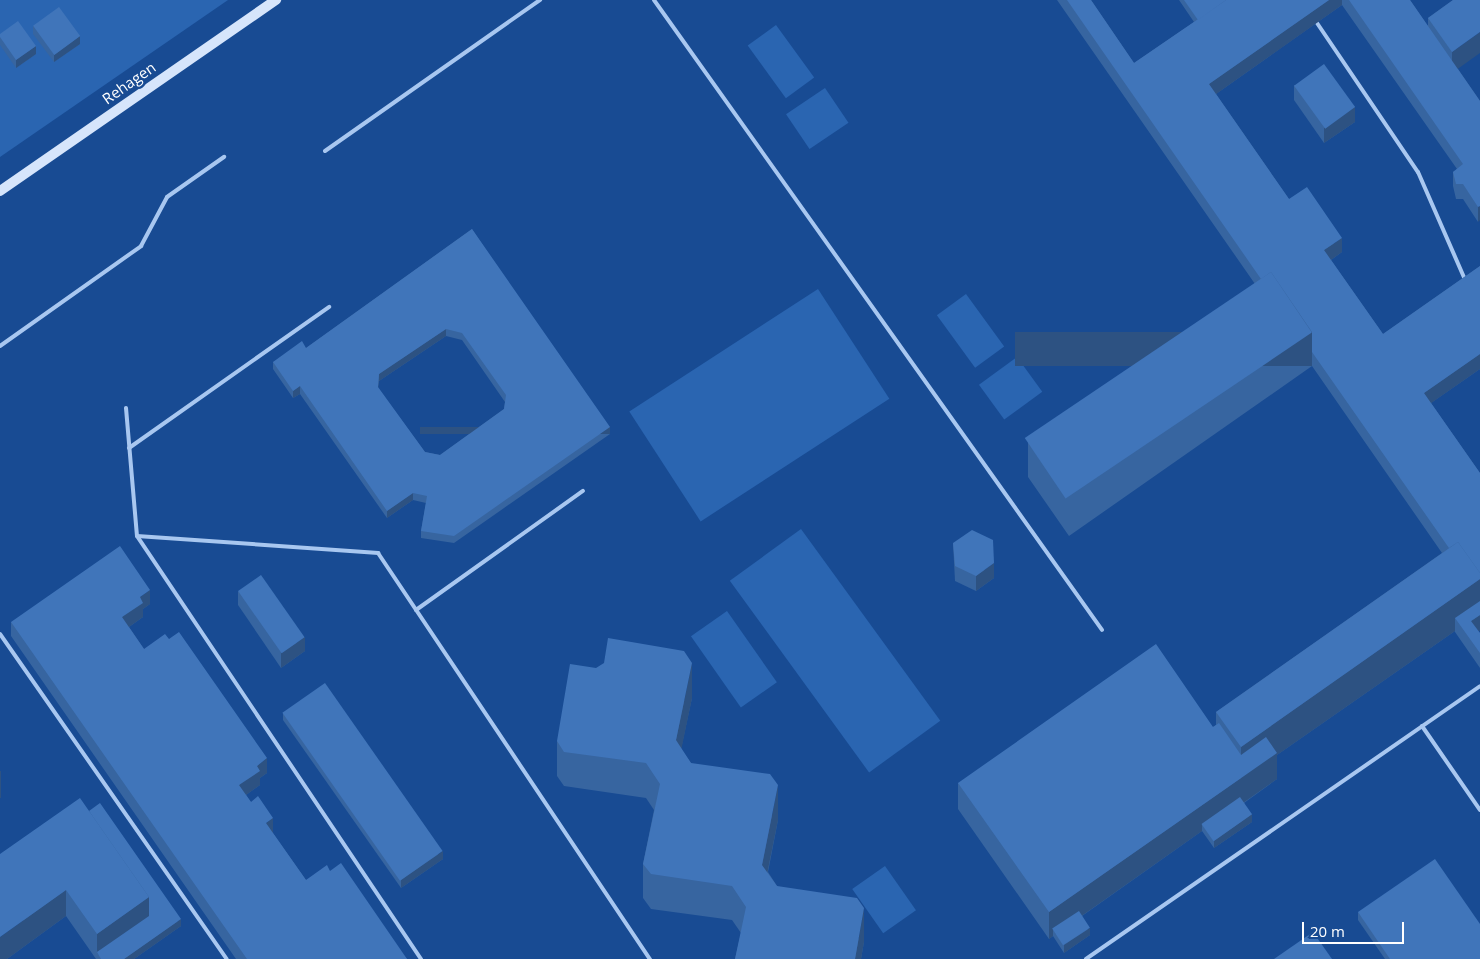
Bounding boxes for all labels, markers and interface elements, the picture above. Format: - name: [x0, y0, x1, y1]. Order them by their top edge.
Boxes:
- street label: Rehagen: [99, 58, 159, 108]
- scale bar: [1305, 912, 1408, 944]
- text: 20 m: [1310, 921, 1345, 941]

